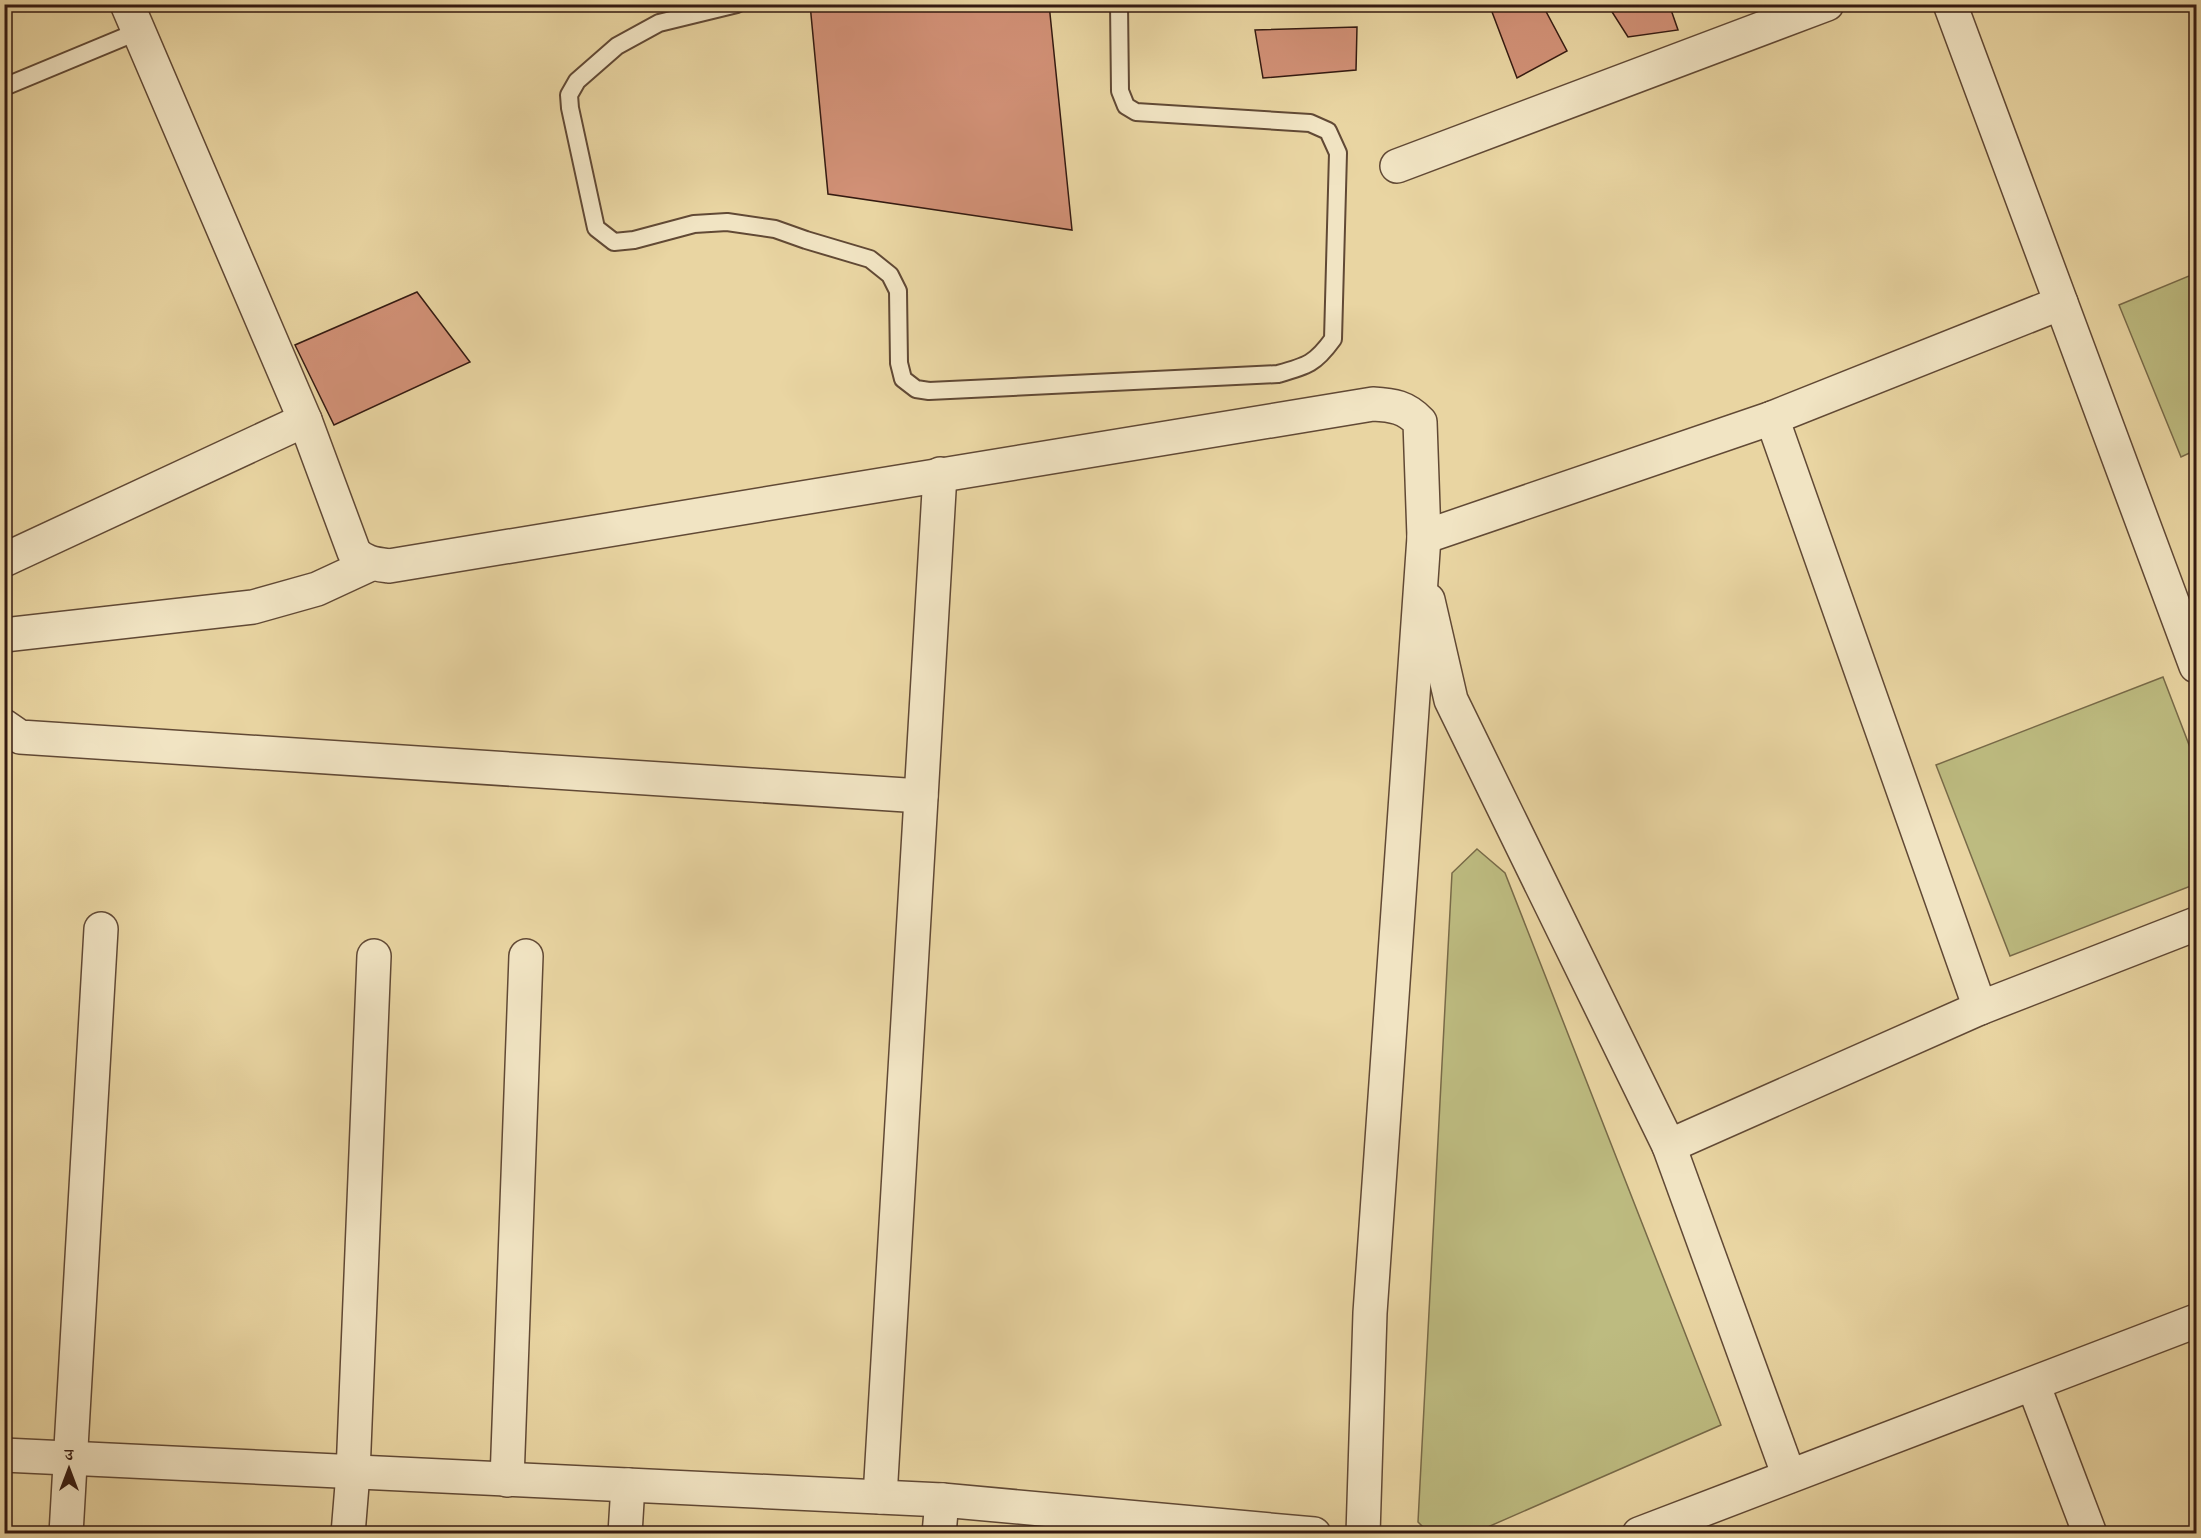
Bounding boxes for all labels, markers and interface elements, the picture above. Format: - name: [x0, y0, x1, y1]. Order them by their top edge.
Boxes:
- north arrow: [39, 1439, 99, 1499]
- text: उ: [64, 1445, 75, 1465]

